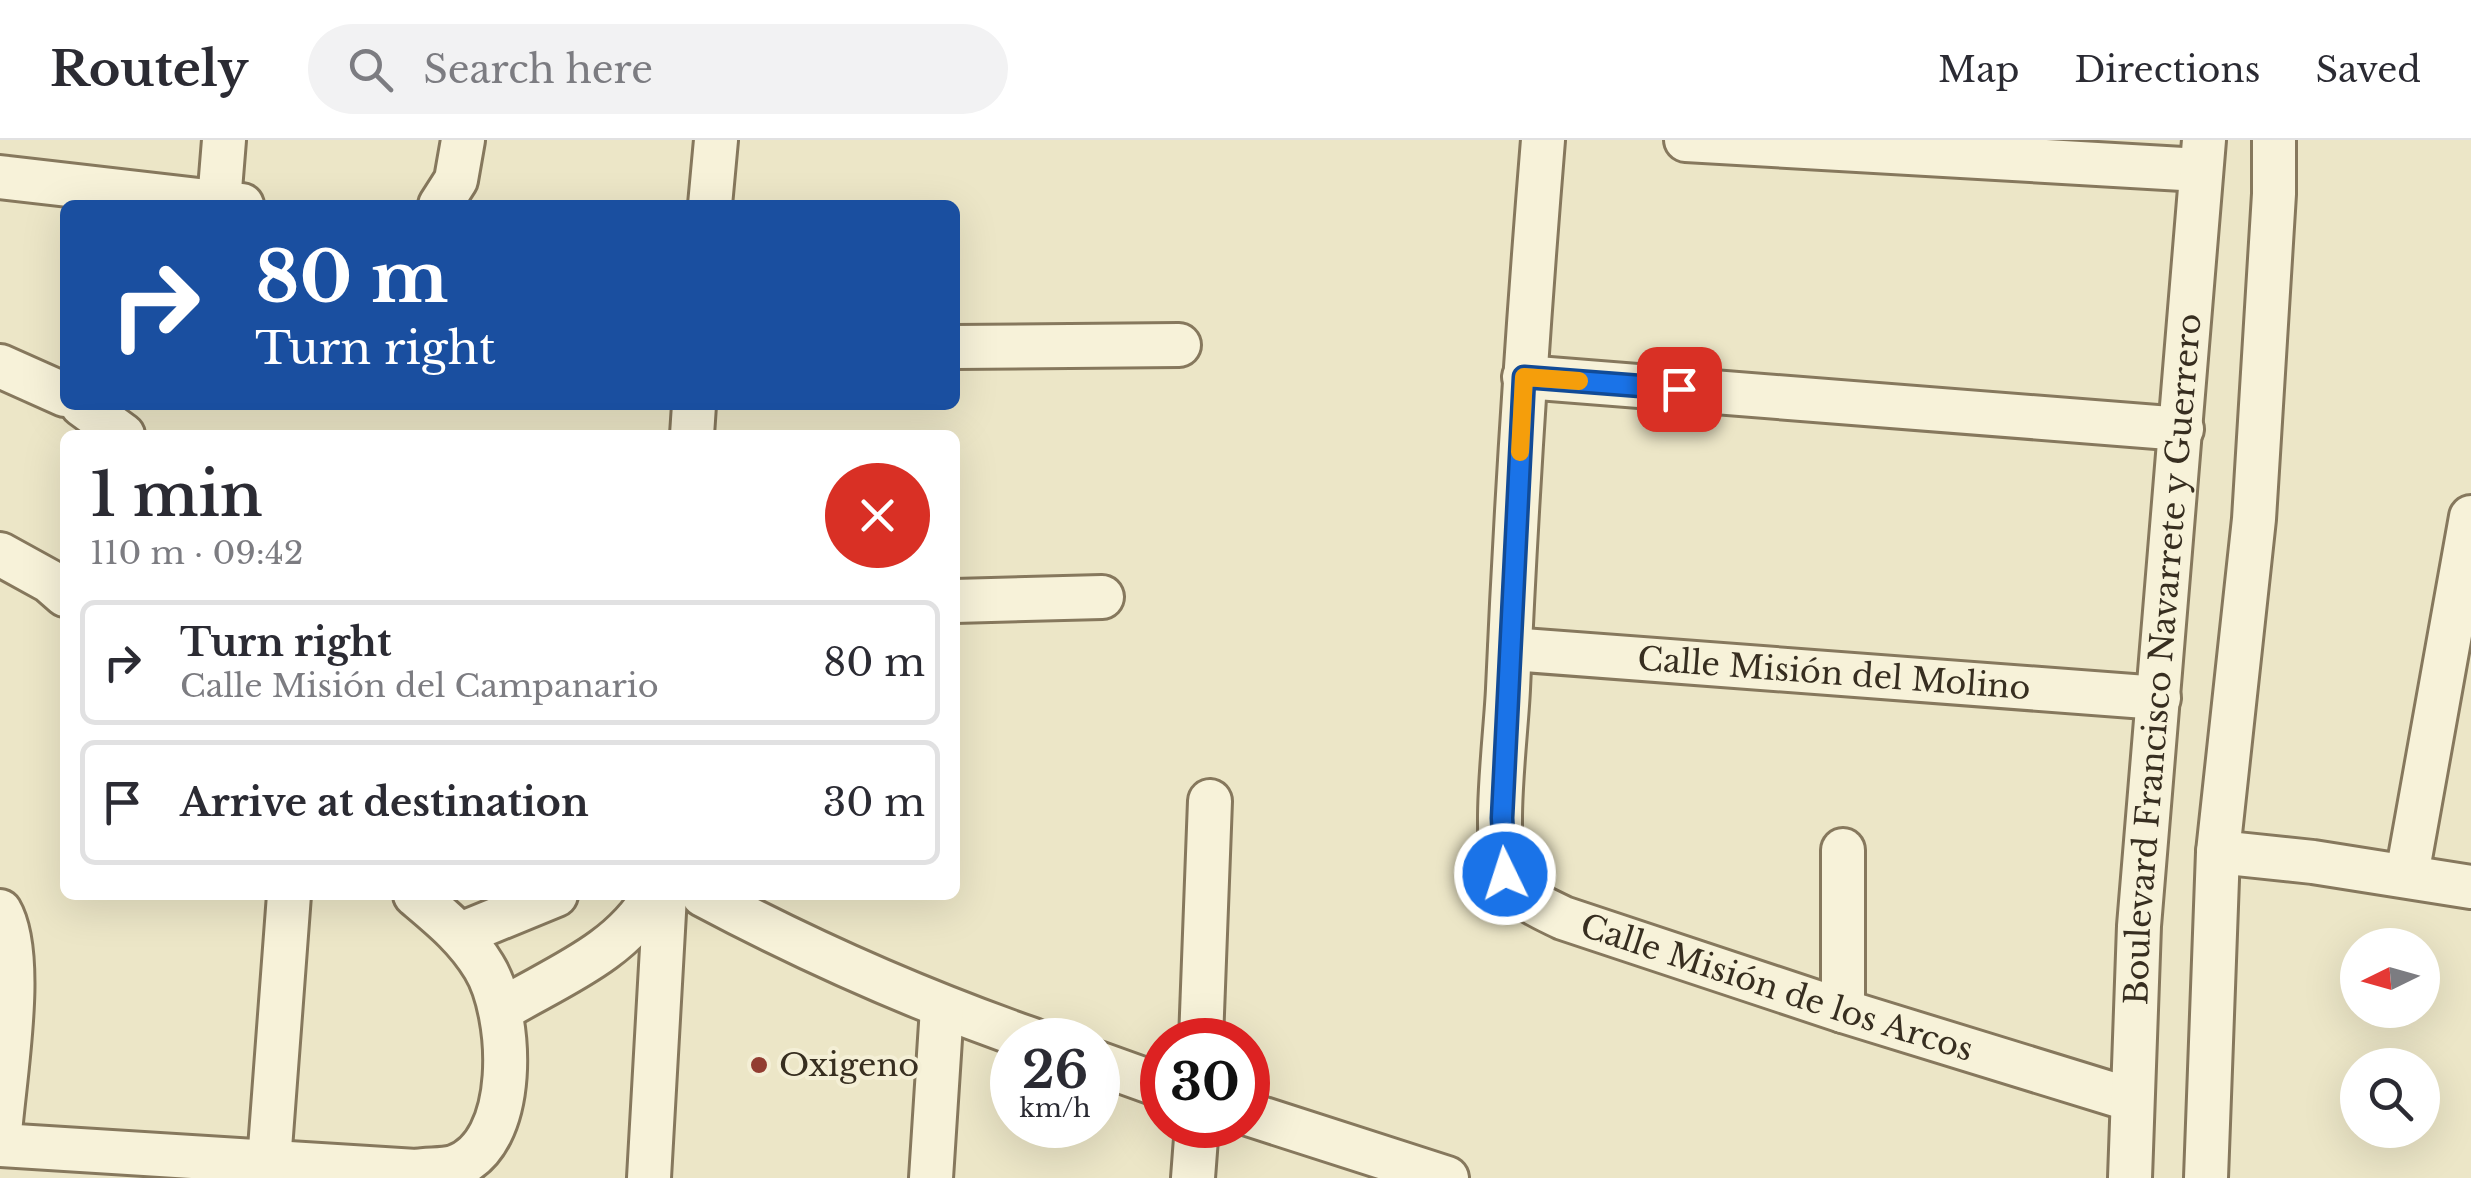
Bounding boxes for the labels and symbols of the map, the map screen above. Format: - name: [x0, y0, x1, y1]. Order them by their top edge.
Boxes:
- street label: Boulevard Francisco Navarrete y Guerrero: [2116, 312, 2210, 1006]
- pin: [1637, 347, 1722, 432]
- street label: Calle Misión del Molino: [1636, 639, 2032, 708]
- position arrow: [1453, 822, 1557, 926]
- street label: Calle Misión de los Arcos: [1576, 905, 1978, 1070]
- north arrow: [2340, 928, 2440, 1028]
- speed limit sign: 30: [1140, 1018, 1270, 1148]
- place label: Oxigeno: [779, 1045, 919, 1085]
- marker: Oxigeno: [748, 1054, 770, 1076]

